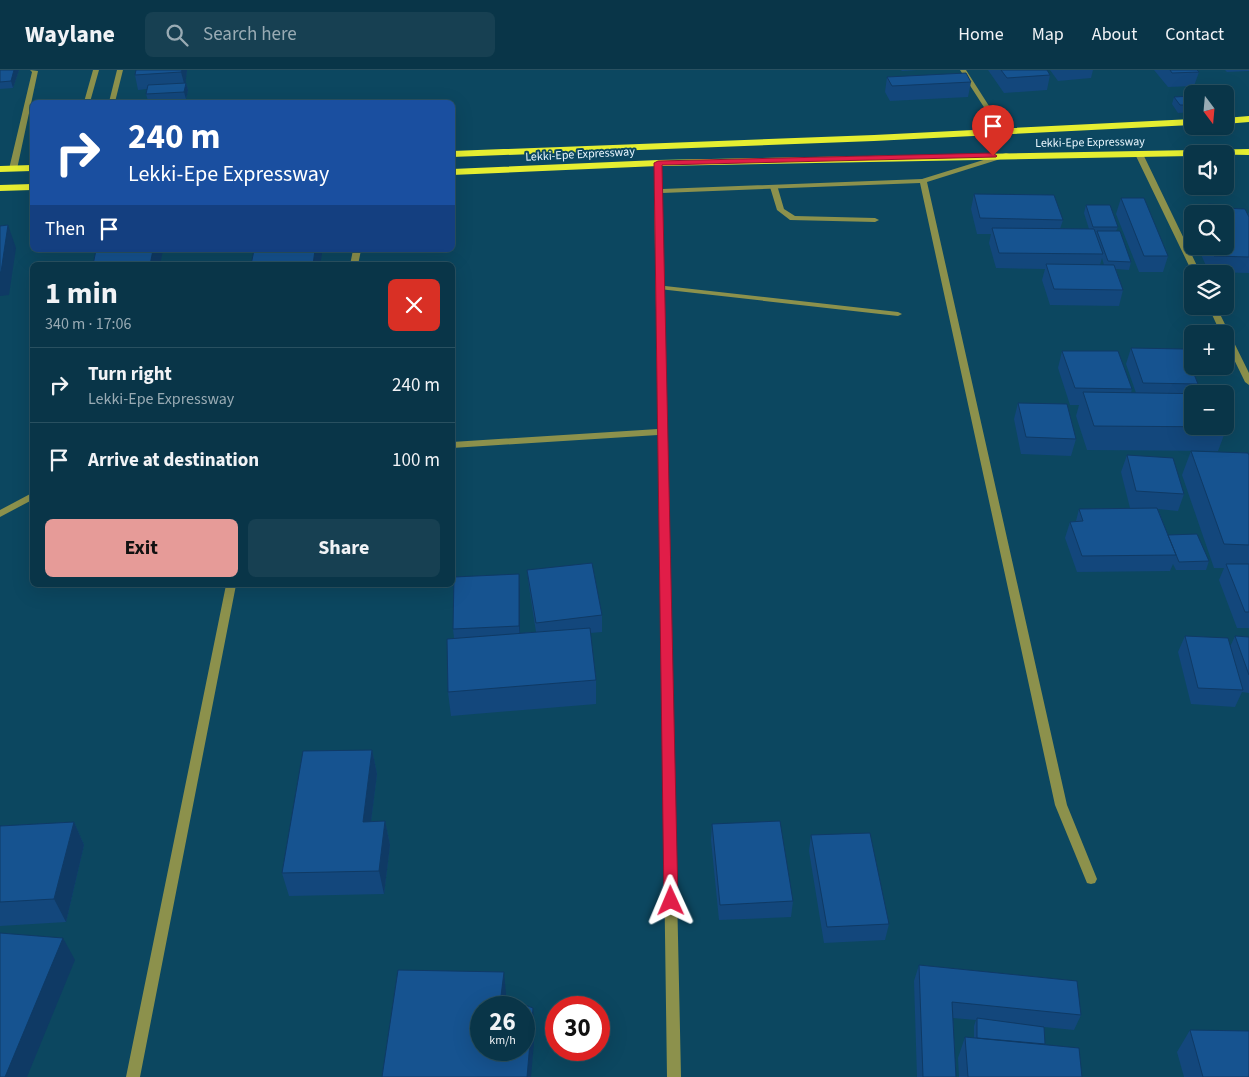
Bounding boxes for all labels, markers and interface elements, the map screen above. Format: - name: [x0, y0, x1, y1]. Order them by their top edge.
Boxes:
- search box: [145, 12, 495, 57]
- text: Waylane: [25, 17, 115, 52]
- icon: search: [163, 21, 191, 49]
- text: Search here: [203, 21, 297, 48]
- text: Home: [958, 22, 1004, 47]
- text: Map: [1032, 22, 1064, 47]
- text: About: [1092, 22, 1137, 47]
- text: Contact: [1165, 22, 1224, 47]
- north arrow: [1184, 85, 1234, 135]
- map controls: [1184, 85, 1234, 435]
- pin: [972, 105, 1014, 156]
- text: 240 m: [128, 112, 220, 162]
- icon: arrive: [979, 112, 1007, 140]
- icon: right: [45, 120, 110, 185]
- street label: Lekki-Epe Expressway: [1035, 133, 1145, 152]
- street label: Lekki-Epe Expressway: [525, 143, 636, 166]
- button: sound: [1184, 145, 1234, 195]
- text: Lekki-Epe Expressway: [128, 158, 329, 190]
- button: search: [1184, 205, 1234, 255]
- icon: arrive: [95, 215, 123, 243]
- text: Then: [45, 216, 85, 243]
- button: layers: [1184, 265, 1234, 315]
- text: 1 min: [45, 272, 118, 315]
- button: close: [388, 279, 440, 331]
- text: 340 m · 17:06: [45, 313, 132, 335]
- button: +: [1184, 325, 1234, 375]
- text: Turn right: [88, 361, 172, 388]
- icon: right: [45, 371, 73, 399]
- text: 240 m: [392, 372, 440, 399]
- button: −: [1184, 385, 1234, 435]
- text: Lekki-Epe Expressway: [88, 388, 234, 410]
- icon: arrive: [45, 446, 73, 474]
- text: Arrive at destination: [88, 447, 259, 474]
- text: 100 m: [392, 447, 440, 474]
- button: Exit: [45, 519, 238, 577]
- button: Share: [248, 519, 440, 577]
- position arrow: [644, 874, 696, 926]
- speed limit sign: 30: [545, 996, 610, 1061]
- text: 26: [489, 1004, 516, 1040]
- text: km/h: [489, 1032, 516, 1049]

